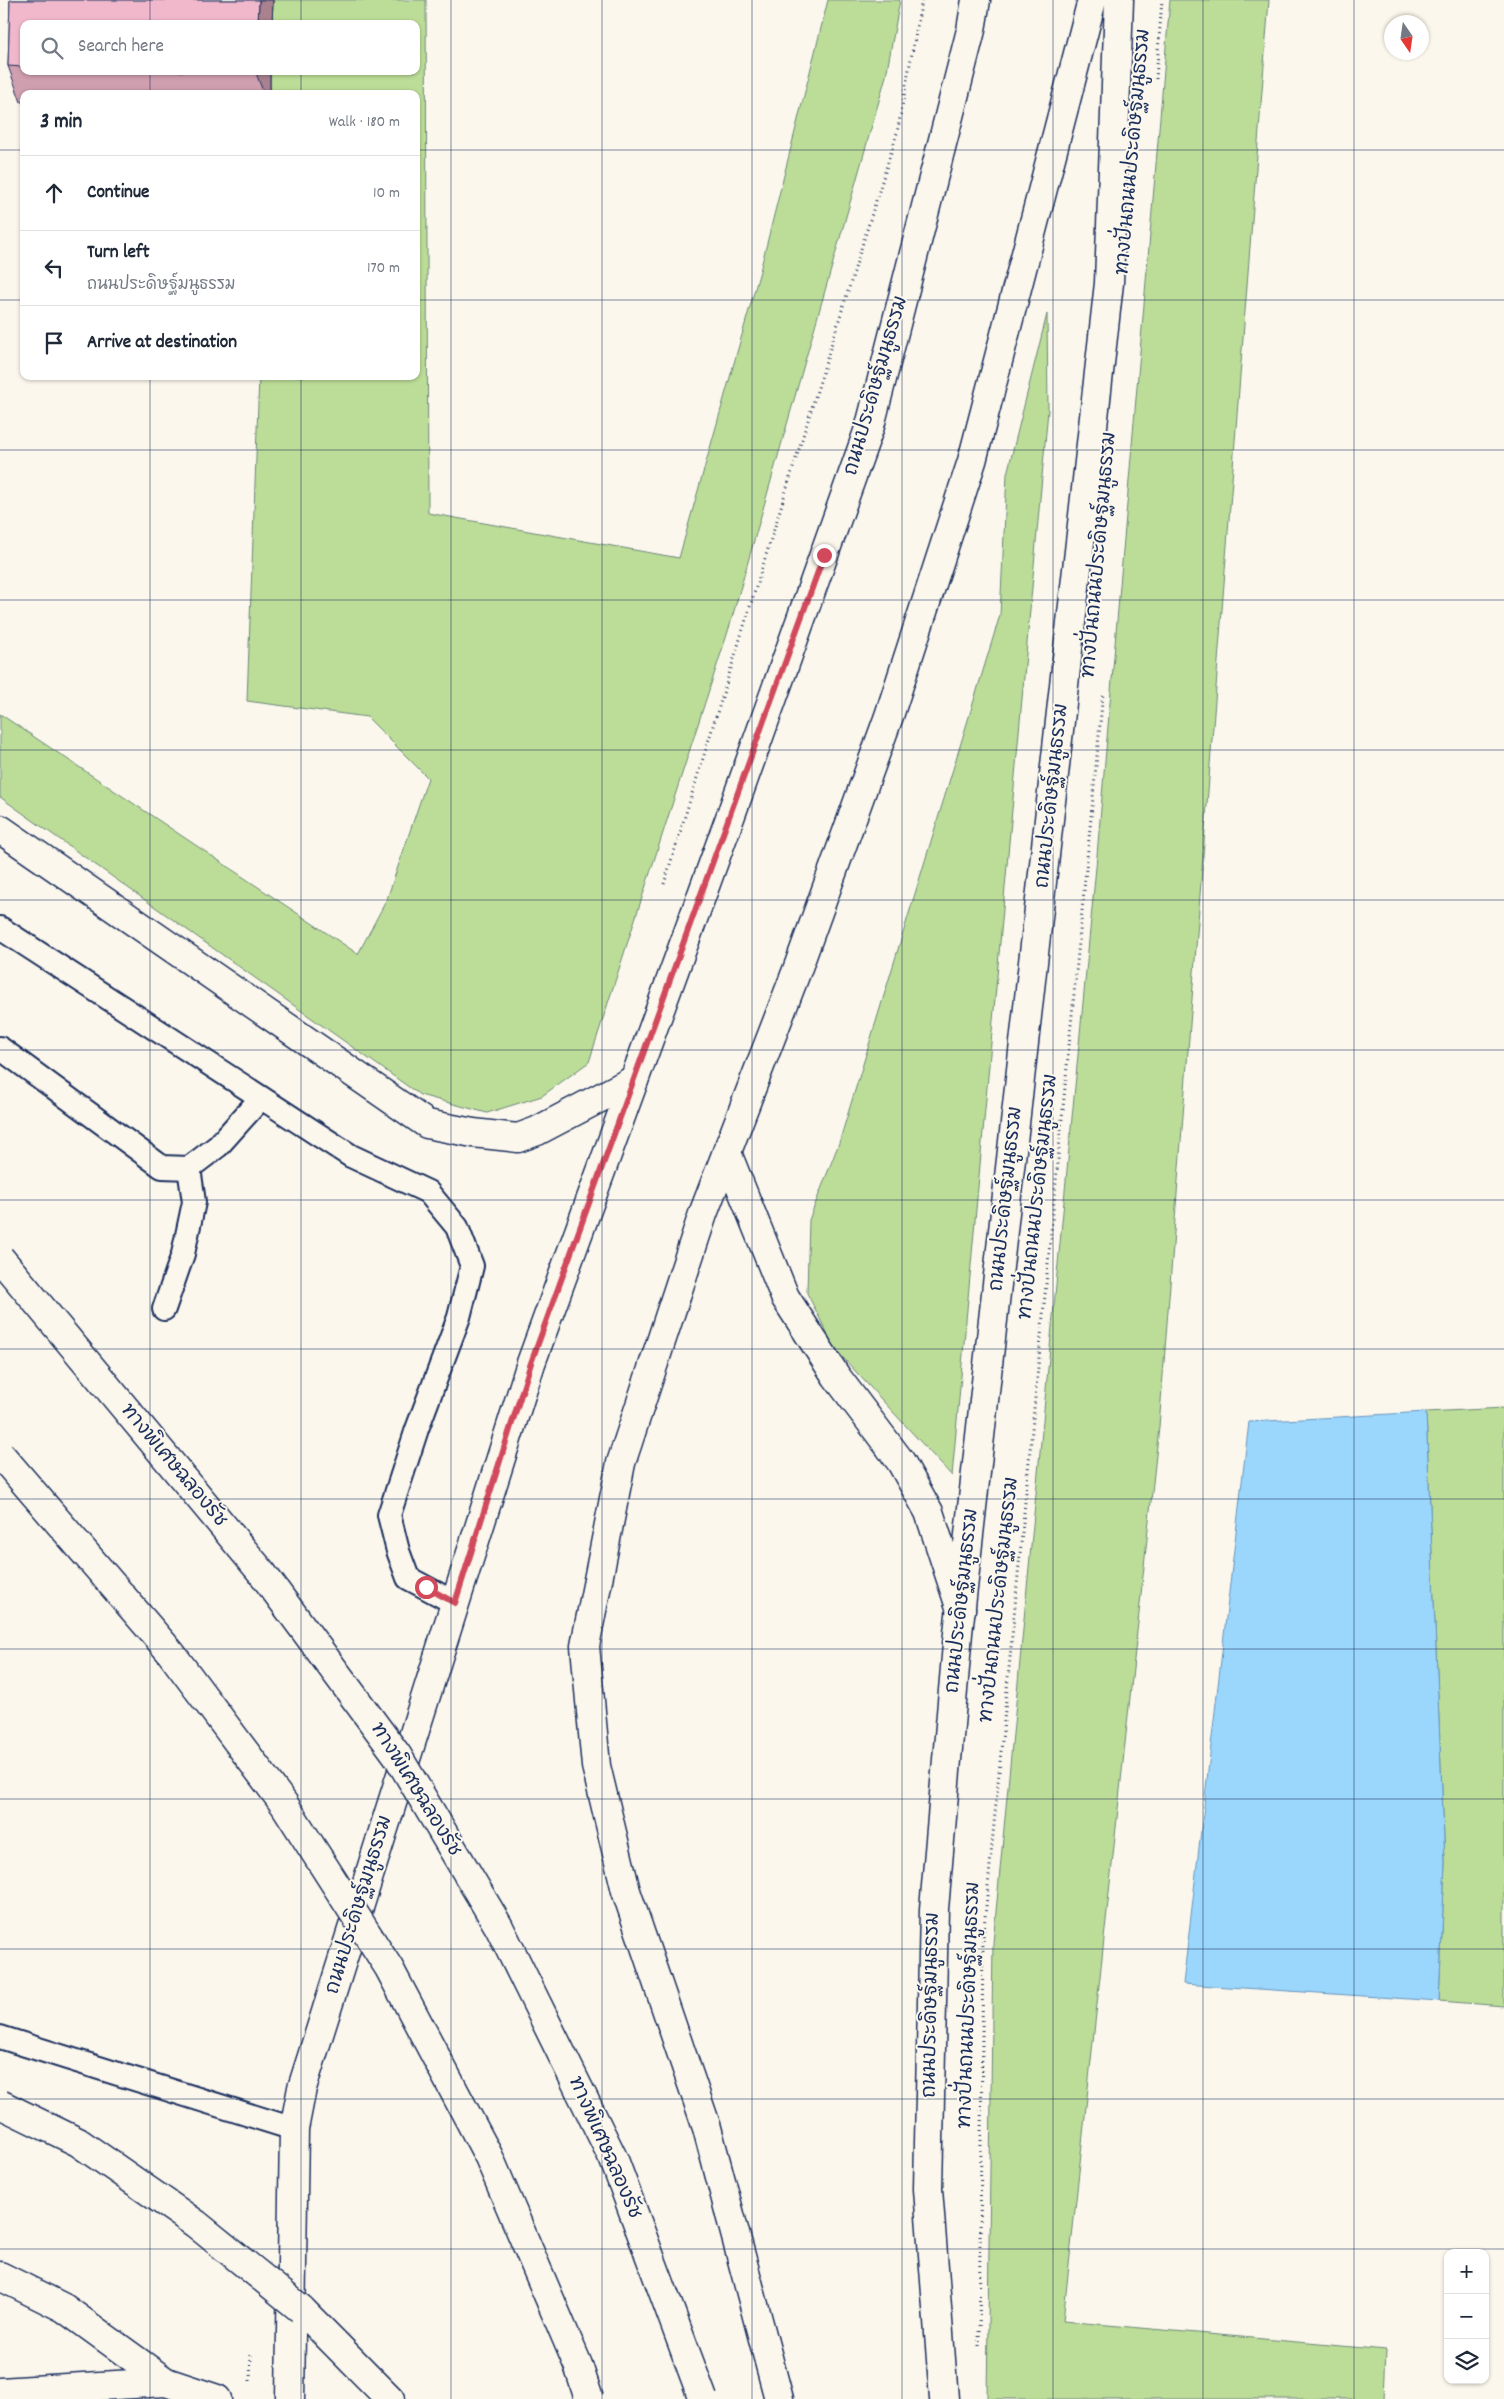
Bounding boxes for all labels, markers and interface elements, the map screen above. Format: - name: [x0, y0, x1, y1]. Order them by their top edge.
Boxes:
- north arrow: [1384, 15, 1429, 60]
- search box: [20, 20, 420, 75]
- street label: ทางปั่นถนนประดิษฐ์มนูธรรม: [1102, 27, 1159, 276]
- icon: search: [38, 34, 66, 62]
- text: Search here: [78, 34, 164, 61]
- text: 3 min: [40, 108, 82, 138]
- text: Walk · 180 m: [329, 111, 400, 134]
- icon: ahead: [40, 179, 68, 207]
- text: Continue: [87, 180, 149, 207]
- text: 10 m: [373, 182, 400, 205]
- text: Turn left: [87, 240, 150, 267]
- icon: left: [40, 254, 68, 282]
- text: 170 m: [367, 257, 400, 280]
- text: ถนนประดิษฐ์มนูธรรม: [87, 274, 236, 297]
- street label: ถนนประดิษฐ์มนูธรรม: [836, 292, 916, 479]
- icon: arrive: [40, 329, 68, 357]
- text: Arrive at destination: [87, 330, 237, 357]
- street label: ทางปั่นถนนประดิษฐ์มนูธรรม: [1068, 430, 1125, 679]
- route end: [813, 544, 836, 567]
- street label: ถนนประดิษฐ์มนูธรรม: [1027, 702, 1077, 890]
- street label: ทางปั่นถนนประดิษฐ์มนูธรรม: [1005, 1072, 1066, 1321]
- street label: ถนนประดิษฐ์มนูธรรม: [981, 1105, 1031, 1293]
- street label: ทางพิเศษฉลองรัช: [113, 1398, 234, 1534]
- street label: ทางปั่นถนนประดิษฐ์มนูธรรม: [966, 1475, 1027, 1724]
- street label: ถนนประดิษฐ์มนูธรรม: [937, 1507, 987, 1695]
- route start: [415, 1576, 438, 1599]
- street label: ทางพิเศษฉลองรัช: [362, 1717, 469, 1863]
- street label: ถนนประดิษฐ์มนูธรรม: [318, 1812, 401, 1998]
- street label: ทางปั่นถนนประดิษฐ์มนูธรรม: [945, 1881, 988, 2129]
- street label: ถนนประดิษฐ์มนูธรรม: [914, 1912, 948, 2098]
- street label: ทางพิเศษฉลองรัช: [560, 2072, 649, 2224]
- map controls: [1444, 2249, 1489, 2384]
- button: +: [1444, 2249, 1489, 2294]
- button: −: [1444, 2294, 1489, 2339]
- button: layers: [1444, 2339, 1489, 2384]

